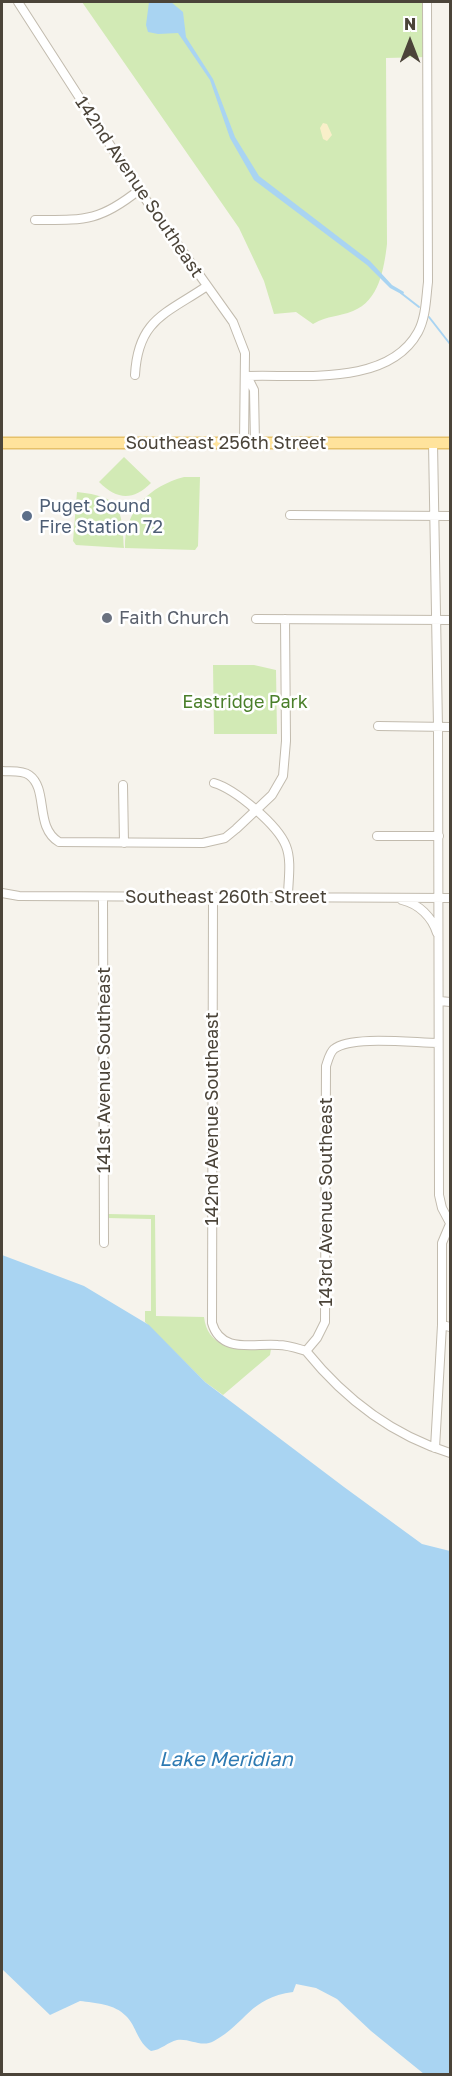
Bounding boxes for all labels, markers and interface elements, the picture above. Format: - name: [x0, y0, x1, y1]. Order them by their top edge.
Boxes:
- north arrow: [380, 12, 440, 72]
- text: N: [404, 14, 416, 34]
- street label: 142nd Avenue Southeast: [70, 92, 208, 282]
- street label: Southeast 256th Street: [125, 432, 327, 454]
- place label: Puget Sound Fire Station 72: [39, 495, 163, 538]
- marker: Puget Sound Fire Station 72: [20, 509, 34, 523]
- place label: Faith Church: [119, 607, 229, 629]
- marker: Faith Church: [100, 611, 114, 625]
- park label: Eastridge Park: [182, 691, 308, 713]
- street label: Southeast 260th Street: [125, 886, 327, 908]
- street label: 141st Avenue Southeast: [93, 967, 115, 1173]
- street label: 142nd Avenue Southeast: [201, 1012, 223, 1226]
- street label: 143rd Avenue Southeast: [315, 1097, 337, 1307]
- water label: Lake Meridian: [159, 1748, 293, 1772]

